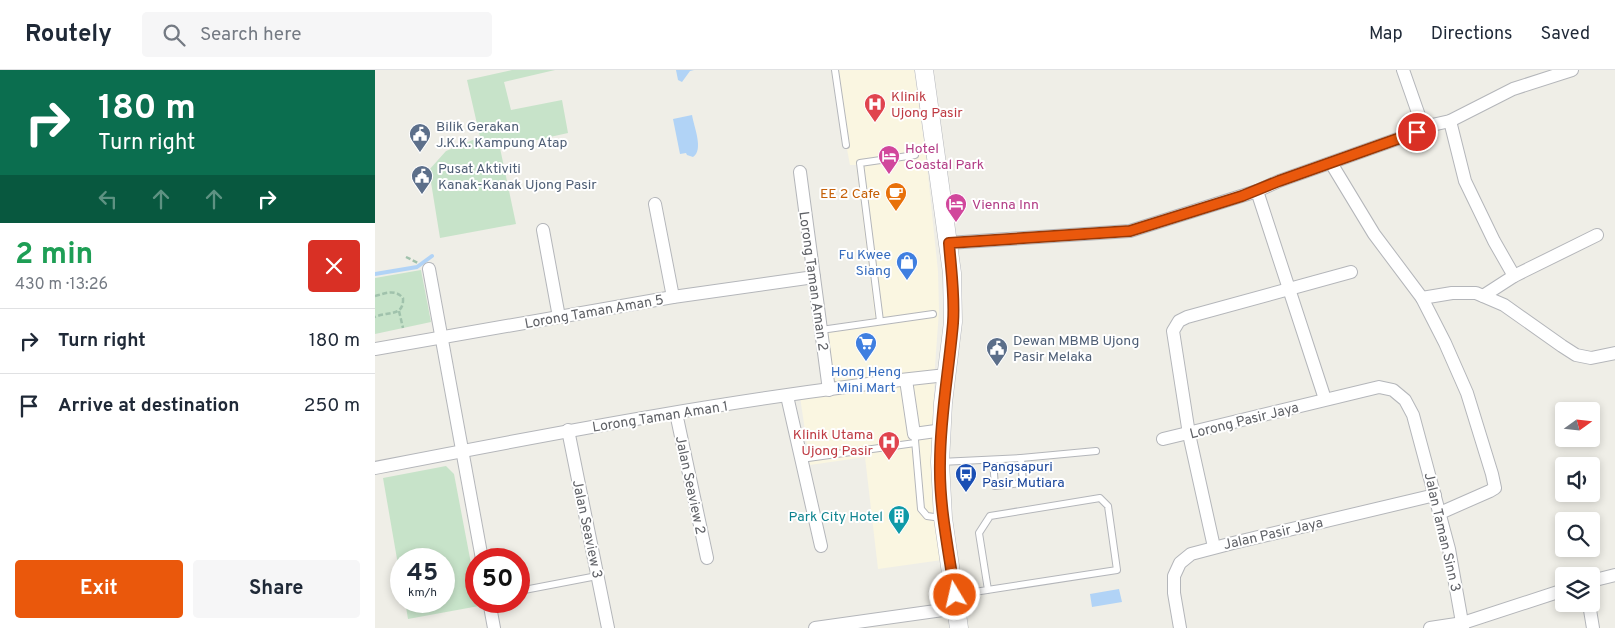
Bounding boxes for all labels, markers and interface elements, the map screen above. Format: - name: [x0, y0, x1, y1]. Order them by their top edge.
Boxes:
- search box: [142, 12, 492, 57]
- text: Routely: [25, 20, 112, 50]
- icon: search: [160, 21, 188, 49]
- text: Search here: [200, 23, 301, 47]
- text: Map: [1369, 23, 1403, 46]
- text: Directions: [1431, 23, 1513, 46]
- text: Saved: [1541, 23, 1590, 46]
- text: 180 m: [98, 87, 196, 131]
- place label: Klinik Ujong Pasir: [891, 89, 963, 122]
- icon: right: [15, 90, 80, 155]
- hospital icon: Klinik Ujong Pasir: [863, 92, 887, 123]
- pin: [1396, 111, 1438, 153]
- icon: arrive: [1403, 118, 1431, 146]
- place label: Bilik Gerakan J.K.K. Kampung Atap: [436, 119, 568, 152]
- public building icon: Bilik Gerakan J.K.K. Kampung Atap: [408, 122, 432, 153]
- text: Turn right: [98, 130, 195, 157]
- place label: Hotel Coastal Park: [905, 141, 984, 174]
- hotel icon: Hotel Coastal Park: [877, 144, 901, 175]
- place label: Pusat Aktiviti Kanak-Kanak Ujong Pasir: [438, 161, 597, 194]
- public building icon: Pusat Aktiviti Kanak-Kanak Ujong Pasir: [410, 164, 434, 195]
- cafe icon: EE 2 Cafe: [884, 181, 908, 212]
- icon: left: [94, 185, 122, 213]
- icon: ahead: [147, 185, 175, 213]
- icon: ahead: [200, 185, 228, 213]
- icon: right: [253, 185, 281, 213]
- place label: EE 2 Cafe: [820, 186, 880, 203]
- hotel icon: Vienna Inn: [944, 192, 968, 223]
- place label: Vienna Inn: [972, 197, 1039, 214]
- street label: Lorong Taman Aman 2: [794, 210, 831, 352]
- text: 2 min: [15, 237, 93, 274]
- button: close: [308, 240, 360, 292]
- place label: Fu Kwee Siang: [839, 247, 891, 280]
- shop icon: Fu Kwee Siang: [895, 250, 919, 281]
- text: 430 m · 13:26: [15, 275, 108, 295]
- street label: Lorong Taman Aman 5: [523, 292, 665, 333]
- icon: right: [15, 327, 43, 355]
- text: Turn right: [58, 329, 146, 353]
- text: 180 m: [309, 329, 360, 353]
- supermarket icon: Hong Heng Mini Mart: [854, 331, 878, 362]
- place label: Dewan MBMB Ujong Pasir Melaka: [1013, 333, 1139, 366]
- public building icon: Dewan MBMB Ujong Pasir Melaka: [985, 336, 1009, 367]
- place label: Hong Heng Mini Mart: [831, 364, 901, 397]
- icon: arrive: [15, 392, 43, 420]
- text: Arrive at destination: [58, 394, 239, 418]
- text: 250 m: [304, 394, 360, 418]
- street label: Lorong Taman Aman 1: [591, 398, 729, 437]
- street label: Lorong Pasir Jaya: [1188, 400, 1301, 443]
- north arrow: [1555, 402, 1600, 448]
- map controls: [1555, 402, 1600, 612]
- place label: Klinik Utama Ujong Pasir: [793, 427, 874, 460]
- hospital icon: Klinik Utama Ujong Pasir: [877, 430, 901, 461]
- street label: Jalan Seaview 2: [671, 434, 708, 536]
- button: sound: [1555, 457, 1600, 502]
- place label: Pangsapuri Pasir Mutiara: [982, 459, 1065, 492]
- bus stop icon: Pangsapuri Pasir Mutiara: [954, 462, 978, 493]
- street label: Jalan Taman Sinn 3: [1420, 471, 1464, 594]
- street label: Jalan Seaview 3: [568, 479, 605, 580]
- building icon: Park City Hotel: [887, 504, 911, 535]
- place label: Park City Hotel: [789, 509, 883, 526]
- button: search: [1555, 512, 1600, 557]
- street label: Jalan Pasir Jaya: [1222, 515, 1325, 554]
- speed limit sign: 50: [465, 548, 530, 613]
- text: 45: [407, 558, 438, 590]
- button: Exit: [15, 560, 183, 618]
- button: Share: [193, 560, 360, 618]
- button: layers: [1555, 567, 1600, 612]
- position arrow: [928, 568, 980, 620]
- text: km/h: [408, 585, 437, 601]

